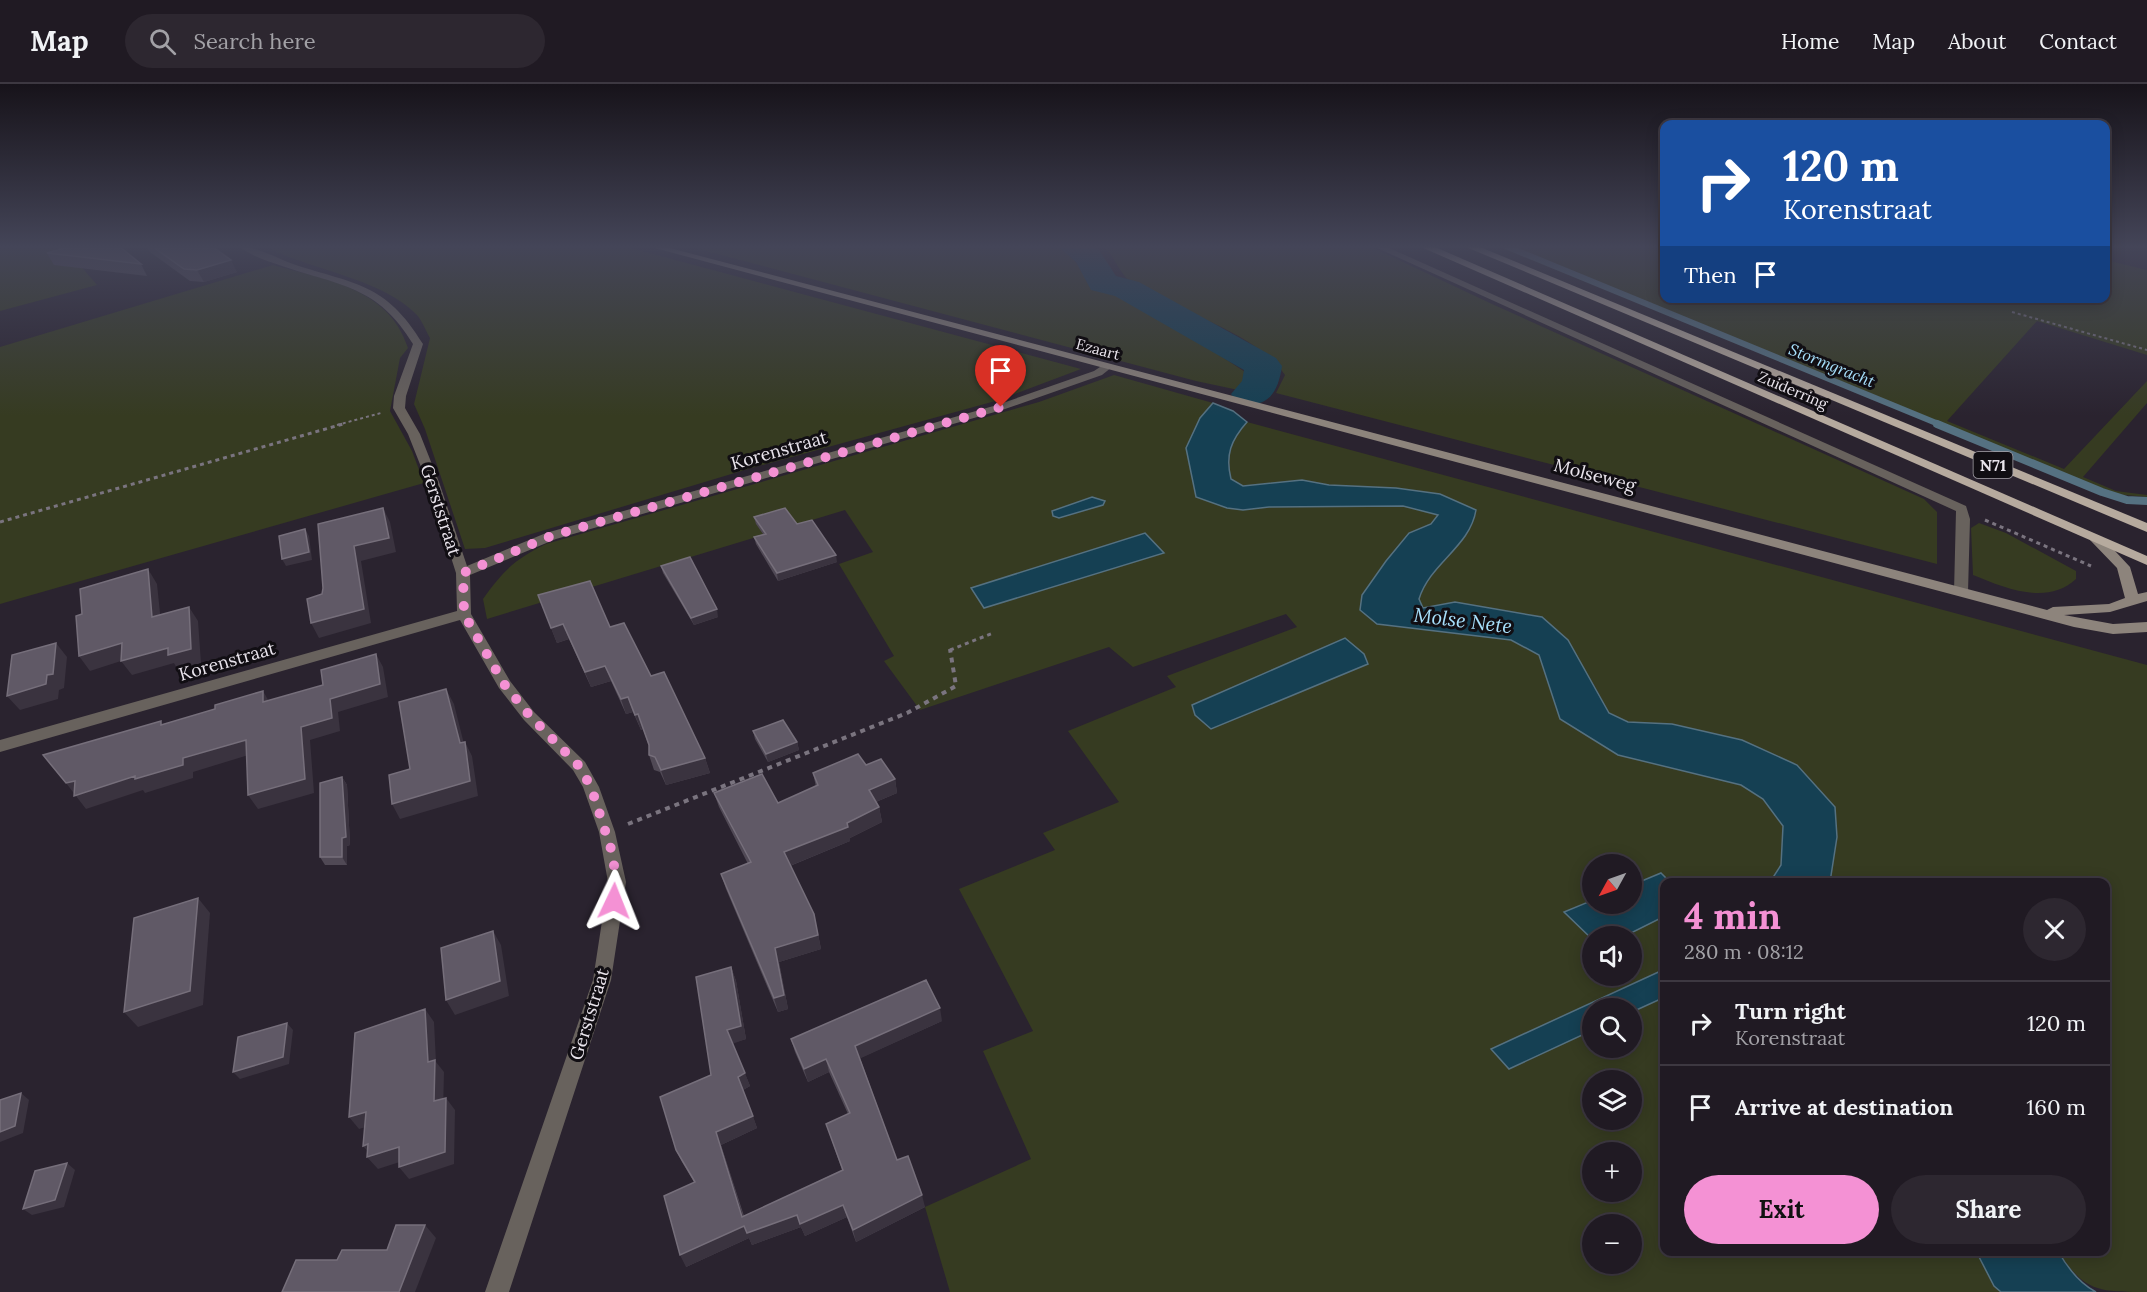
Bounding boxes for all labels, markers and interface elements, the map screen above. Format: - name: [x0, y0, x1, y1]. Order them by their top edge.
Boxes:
- search box: [125, 14, 545, 68]
- text: Map: [30, 23, 89, 59]
- icon: search: [146, 25, 179, 58]
- text: Search here: [194, 27, 316, 55]
- text: Home: [1781, 28, 1839, 55]
- text: Map: [1872, 28, 1915, 55]
- text: About: [1948, 28, 2006, 55]
- text: Contact: [2039, 28, 2117, 55]
- text: 120 m: [1783, 139, 1899, 193]
- icon: right: [1684, 144, 1762, 222]
- text: Korenstraat: [1783, 192, 1932, 226]
- icon: arrive: [1749, 258, 1782, 291]
- text: Then: [1684, 261, 1737, 289]
- street label: Ezaart: [1074, 334, 1122, 364]
- water label: Stormgracht: [1786, 339, 1878, 391]
- pin: [975, 345, 1026, 407]
- icon: arrive: [984, 354, 1017, 387]
- street label: Zuiderring: [1755, 367, 1831, 413]
- street label: Korenstraat: [728, 425, 830, 475]
- road number: N71: [1974, 452, 2012, 478]
- street label: Molseweg: [1552, 453, 1639, 497]
- street label: Gerststraat: [415, 461, 467, 559]
- water label: Molse Nete: [1412, 602, 1514, 638]
- street label: Korenstraat: [176, 636, 278, 686]
- north arrow: [1582, 854, 1642, 914]
- map controls: [1582, 854, 1642, 1274]
- position arrow: [582, 869, 646, 933]
- text: 4 min: [1684, 893, 1781, 939]
- button: close: [2023, 898, 2086, 961]
- button: sound: [1582, 926, 1642, 986]
- text: 280 m · 08:12: [1684, 939, 1804, 964]
- street label: Gerststraat: [564, 965, 614, 1063]
- text: Turn right: [1735, 997, 1846, 1025]
- button: search: [1582, 998, 1642, 1058]
- icon: right: [1684, 1007, 1717, 1040]
- text: 120 m: [2027, 1009, 2086, 1037]
- text: Korenstraat: [1735, 1025, 1845, 1050]
- button: layers: [1582, 1070, 1642, 1130]
- icon: arrive: [1684, 1091, 1717, 1124]
- text: Arrive at destination: [1735, 1093, 1953, 1121]
- text: 160 m: [2026, 1093, 2086, 1121]
- button: +: [1582, 1142, 1642, 1202]
- button: Exit: [1684, 1175, 1879, 1244]
- button: Share: [1891, 1175, 2086, 1244]
- button: −: [1582, 1214, 1642, 1274]

